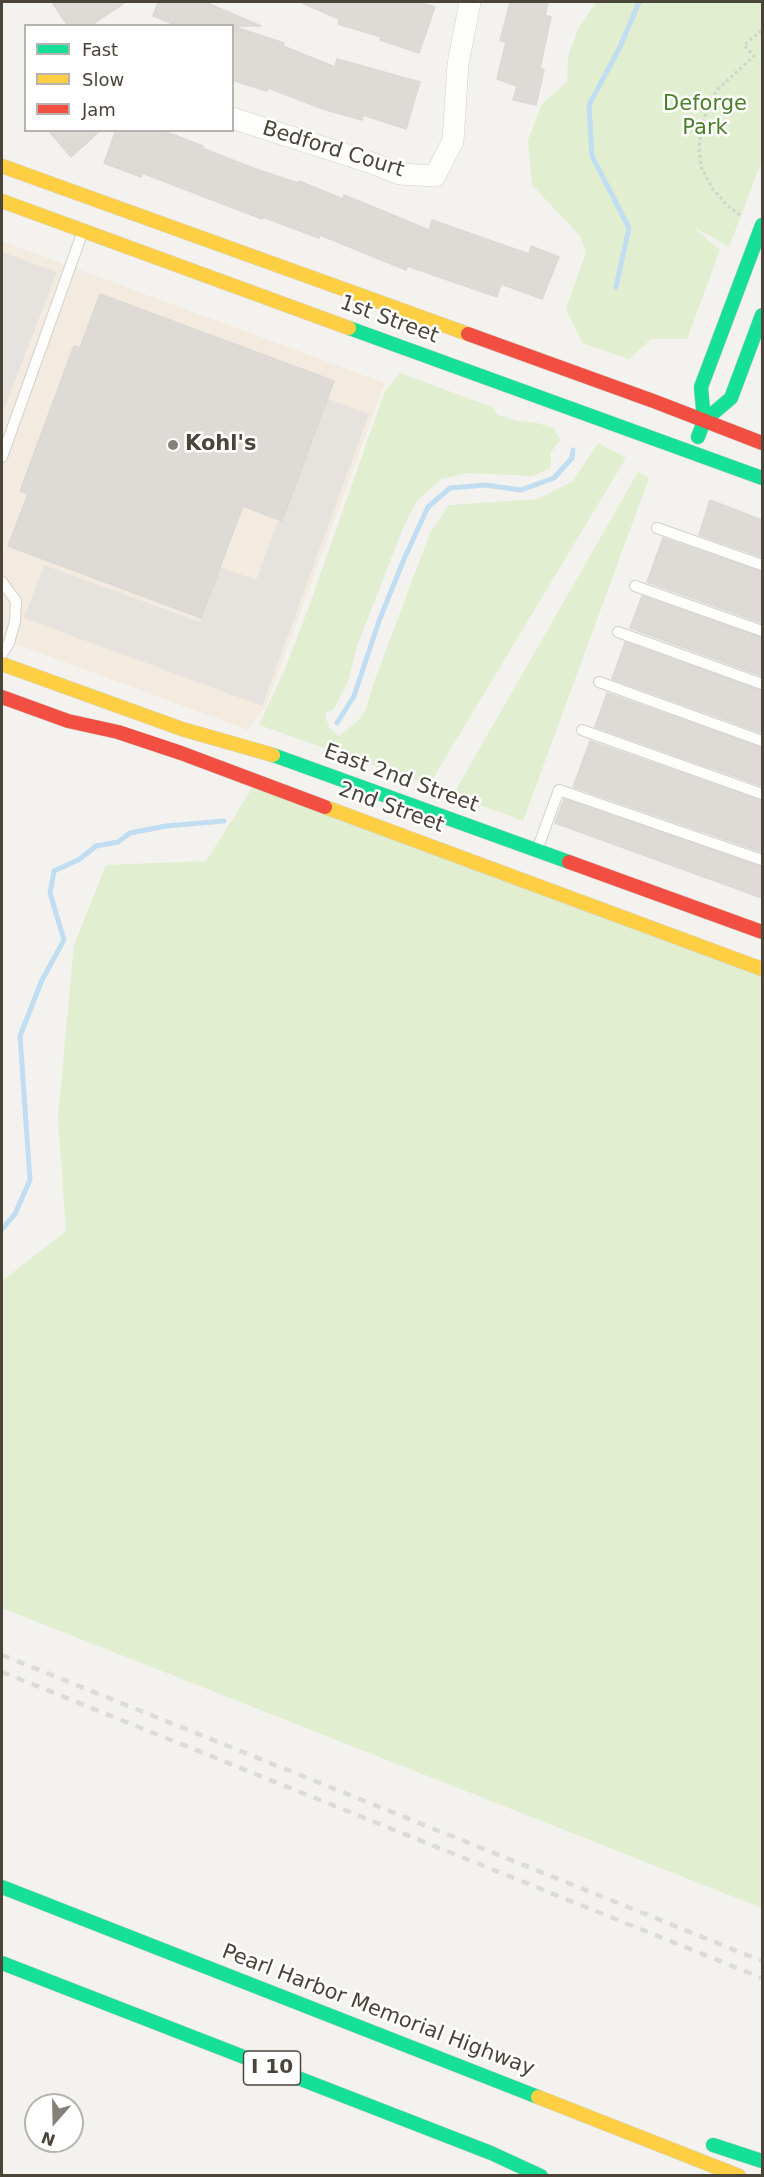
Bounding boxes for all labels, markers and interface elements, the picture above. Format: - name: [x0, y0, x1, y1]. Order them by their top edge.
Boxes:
- legend: [24, 24, 234, 132]
- text: Fast: [82, 39, 118, 60]
- text: Slow: [82, 69, 124, 90]
- park label: Deforge Park: [663, 92, 747, 142]
- text: Jam: [82, 99, 116, 120]
- street label: Bedford Court: [259, 116, 407, 184]
- street label: 1st Street: [336, 291, 442, 349]
- place label: Kohl's: [185, 432, 256, 458]
- marker: Kohl's: [166, 438, 180, 452]
- street label: East 2nd Street: [320, 739, 482, 819]
- street label: 2nd Street: [335, 777, 447, 839]
- street label: Pearl Harbor Memorial Highway: [218, 1940, 538, 2082]
- road number: I 10: [244, 2051, 300, 2085]
- north arrow: [24, 2093, 84, 2153]
- text: N: [39, 2127, 58, 2150]

